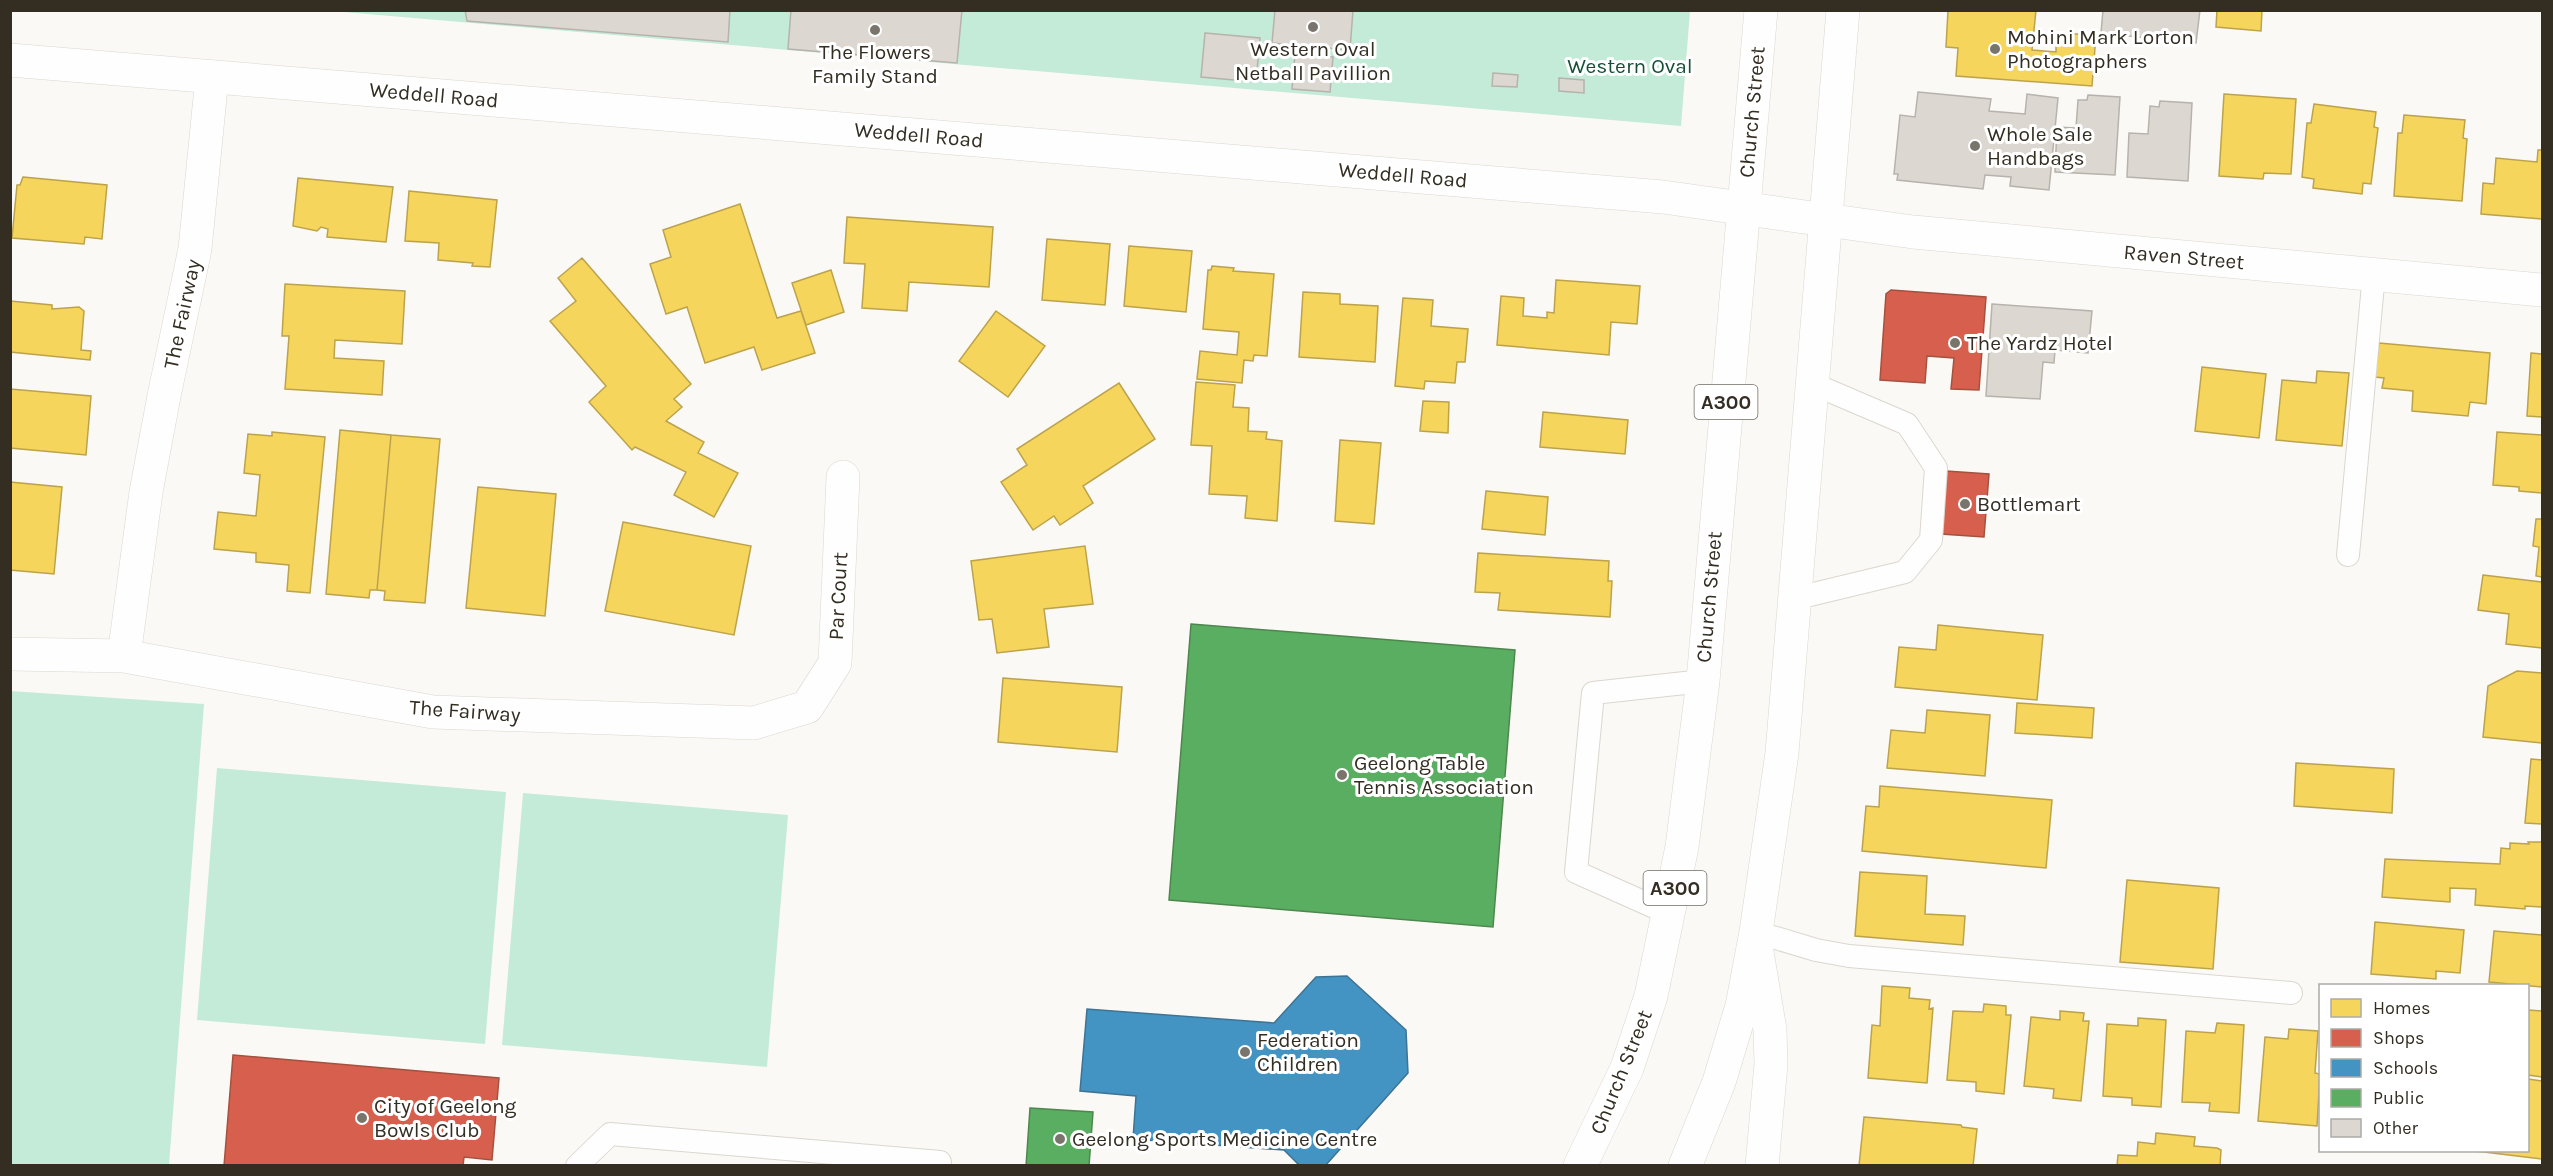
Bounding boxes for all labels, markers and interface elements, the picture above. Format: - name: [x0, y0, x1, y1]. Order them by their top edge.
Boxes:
- marker: Western Oval Netball Pavillion: [1306, 20, 1320, 34]
- marker: The Flowers Family Stand: [868, 23, 882, 37]
- place label: Mohini Mark Lorton Photographers: [2007, 25, 2194, 73]
- place label: Western Oval Netball Pavillion: [1235, 37, 1391, 85]
- place label: The Flowers Family Stand: [812, 40, 938, 88]
- marker: Mohini Mark Lorton Photographers: [1988, 42, 2002, 56]
- street label: Church Street: [1734, 45, 1770, 179]
- park label: Western Oval: [1567, 54, 1693, 78]
- street label: Weddell Road: [368, 77, 500, 113]
- street label: Weddell Road: [853, 117, 985, 153]
- place label: Whole Sale Handbags: [1987, 122, 2093, 170]
- marker: Whole Sale Handbags: [1968, 139, 1982, 153]
- street label: Weddell Road: [1337, 157, 1469, 193]
- street label: Raven Street: [2123, 240, 2245, 274]
- street label: The Fairway: [159, 257, 205, 371]
- place label: The Yardz Hotel: [1967, 331, 2113, 355]
- marker: The Yardz Hotel: [1948, 336, 1962, 350]
- road number: A300: [1694, 385, 1758, 419]
- place label: Bottlemart: [1977, 492, 2081, 516]
- marker: Bottlemart: [1958, 497, 1972, 511]
- street label: Church Street: [1691, 530, 1727, 664]
- street label: Par Court: [824, 551, 852, 641]
- street label: The Fairway: [409, 695, 522, 727]
- place label: Geelong Table Tennis Association: [1354, 751, 1534, 799]
- marker: Geelong Table Tennis Association: [1335, 768, 1349, 782]
- road number: A300: [1644, 871, 1706, 905]
- legend: [2319, 984, 2529, 1152]
- text: Homes: [2373, 997, 2430, 1019]
- street label: Church Street: [1585, 1006, 1657, 1138]
- text: Shops: [2373, 1027, 2425, 1049]
- place label: Federation Children: [1257, 1028, 1359, 1076]
- marker: Federation Children: [1238, 1045, 1252, 1059]
- text: Schools: [2373, 1057, 2438, 1079]
- text: Public: [2373, 1087, 2424, 1109]
- place label: City of Geelong Bowls Club: [374, 1094, 517, 1142]
- marker: City of Geelong Bowls Club: [355, 1111, 369, 1125]
- text: Other: [2373, 1117, 2418, 1139]
- place label: Geelong Sports Medicine Centre: [1072, 1127, 1377, 1151]
- marker: Geelong Sports Medicine Centre: [1053, 1132, 1067, 1146]

